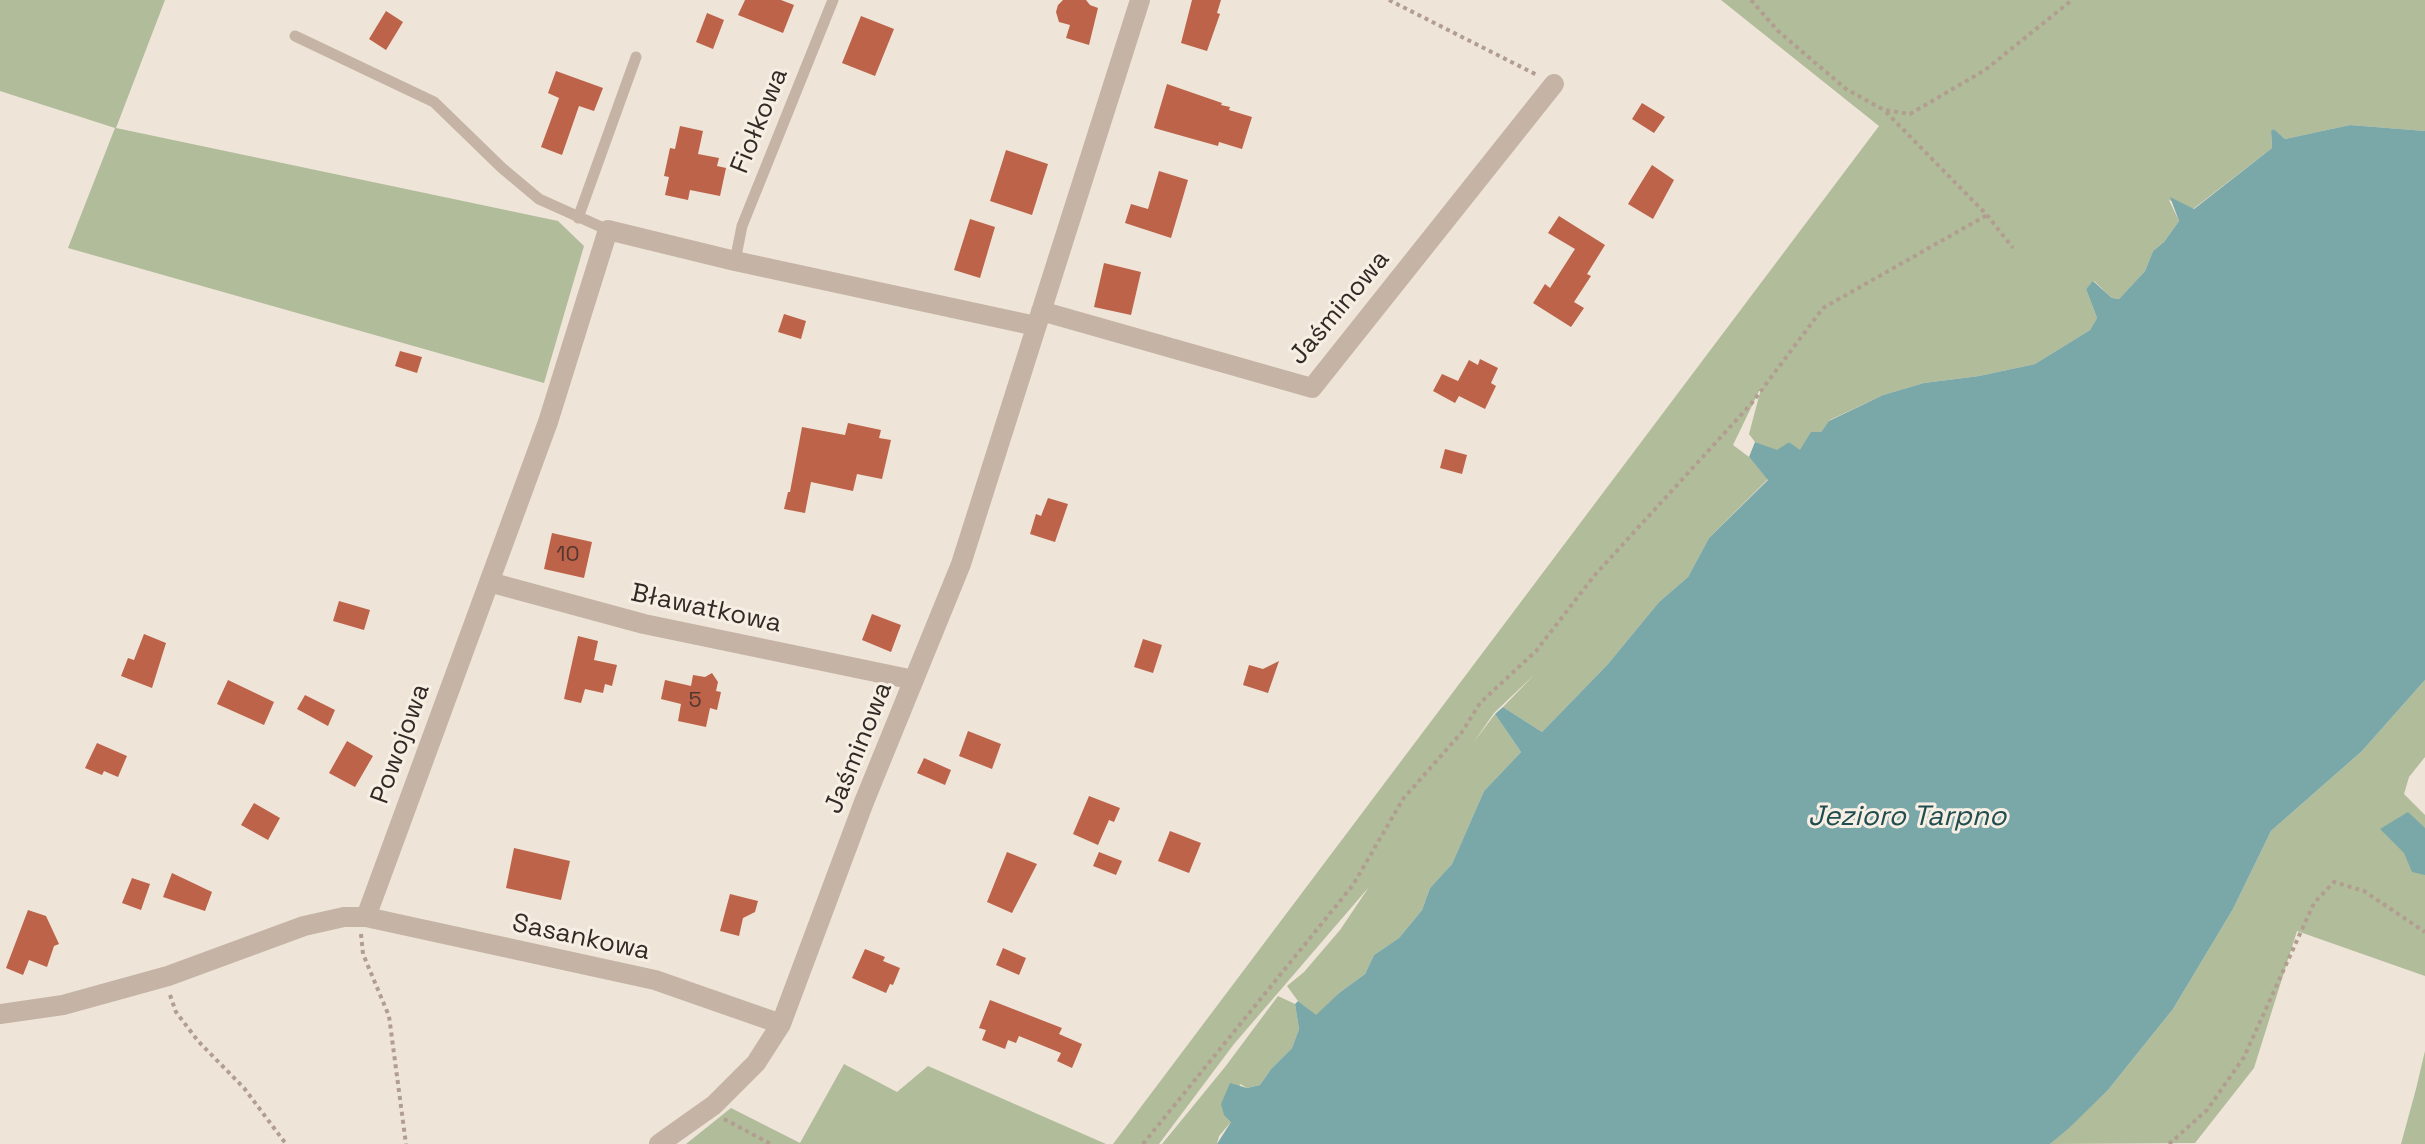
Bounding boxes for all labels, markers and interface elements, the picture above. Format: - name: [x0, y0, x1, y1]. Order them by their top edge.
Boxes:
- street label: Fiołkowa: [725, 64, 795, 178]
- street label: Jaśminowa: [1283, 245, 1397, 371]
- house number: 10: [556, 542, 580, 568]
- street label: Bławatkowa: [628, 578, 784, 640]
- street label: Jaśminowa: [818, 678, 900, 818]
- street label: Powojowa: [365, 680, 437, 808]
- house number: 5: [688, 688, 702, 714]
- water label: Jezioro Tarpno: [1808, 800, 2006, 834]
- street label: Sasankowa: [509, 908, 653, 968]

